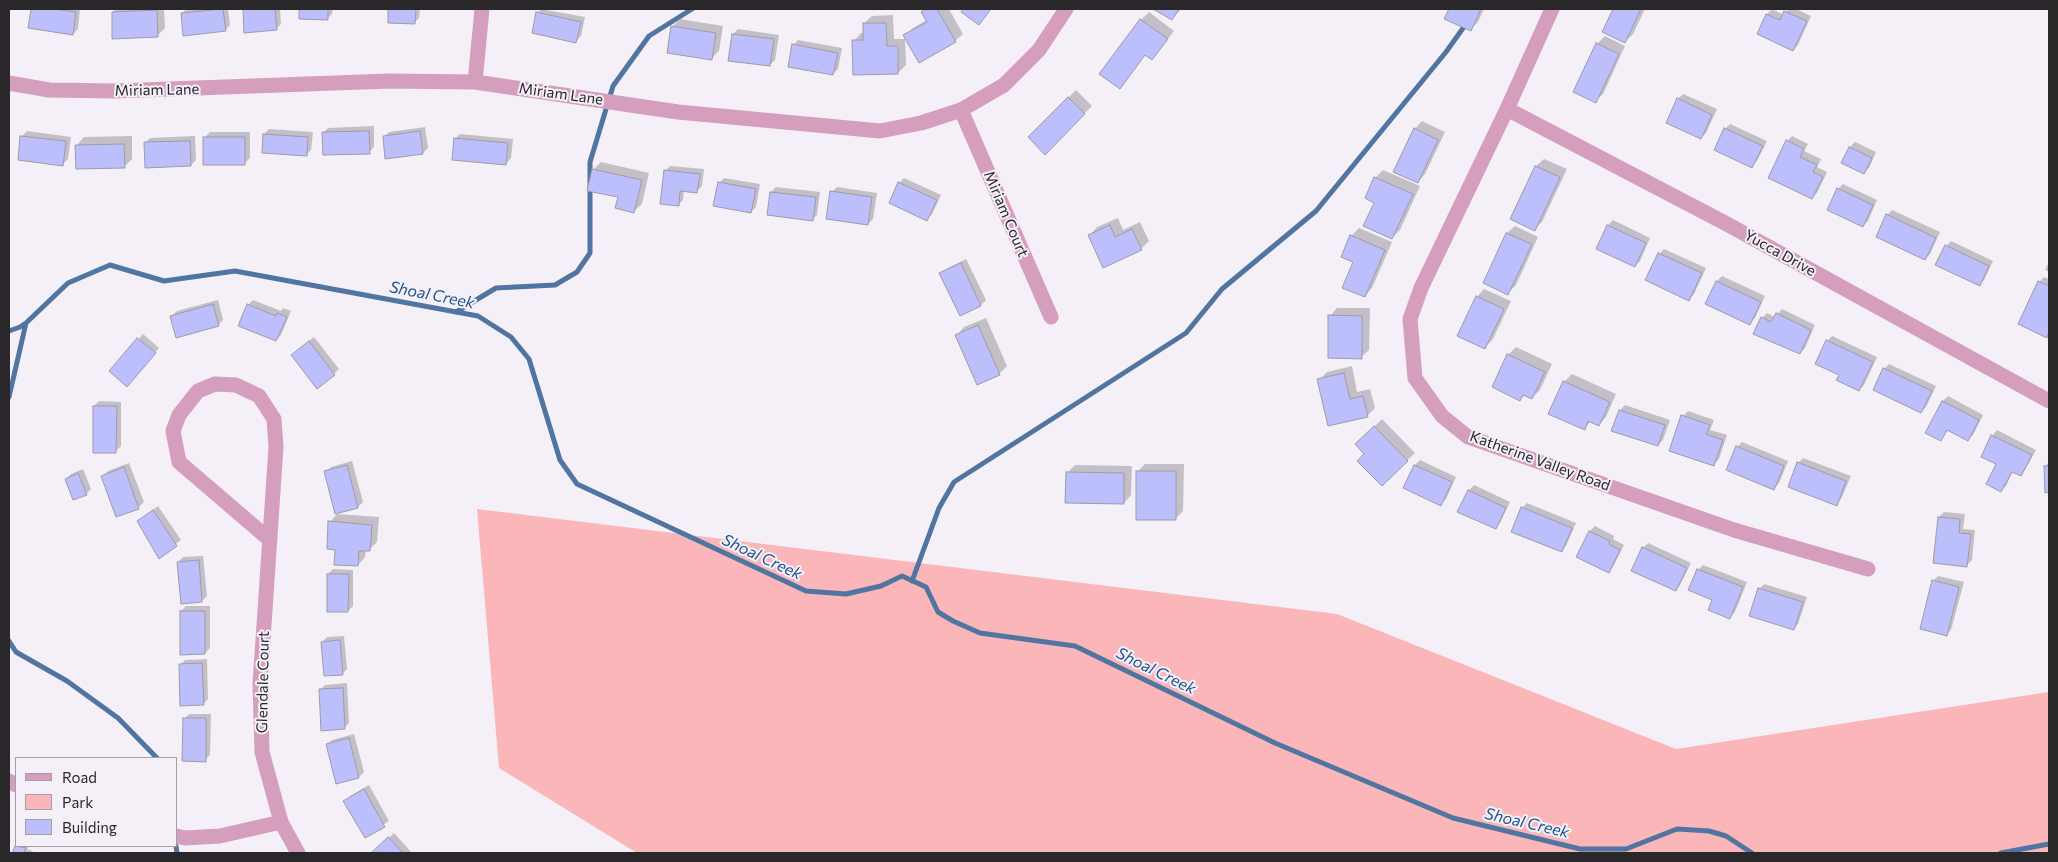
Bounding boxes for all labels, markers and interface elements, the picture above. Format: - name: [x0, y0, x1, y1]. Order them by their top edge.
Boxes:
- street label: Miriam Lane: [518, 79, 604, 109]
- street label: Miriam Lane: [114, 80, 200, 100]
- street label: Miriam Court: [980, 168, 1032, 260]
- street label: Yucca Drive: [1741, 226, 1819, 280]
- water label: Shoal Creek: [388, 277, 476, 313]
- street label: Katherine Valley Road: [1467, 427, 1613, 495]
- water label: Shoal Creek: [719, 530, 805, 584]
- street label: Glendale Court: [253, 631, 273, 733]
- water label: Shoal Creek: [1113, 643, 1199, 699]
- legend: [15, 757, 178, 847]
- text: Road: [62, 768, 97, 786]
- text: Park: [62, 793, 93, 811]
- water label: Shoal Creek: [1483, 804, 1571, 842]
- text: Building: [62, 818, 117, 836]

